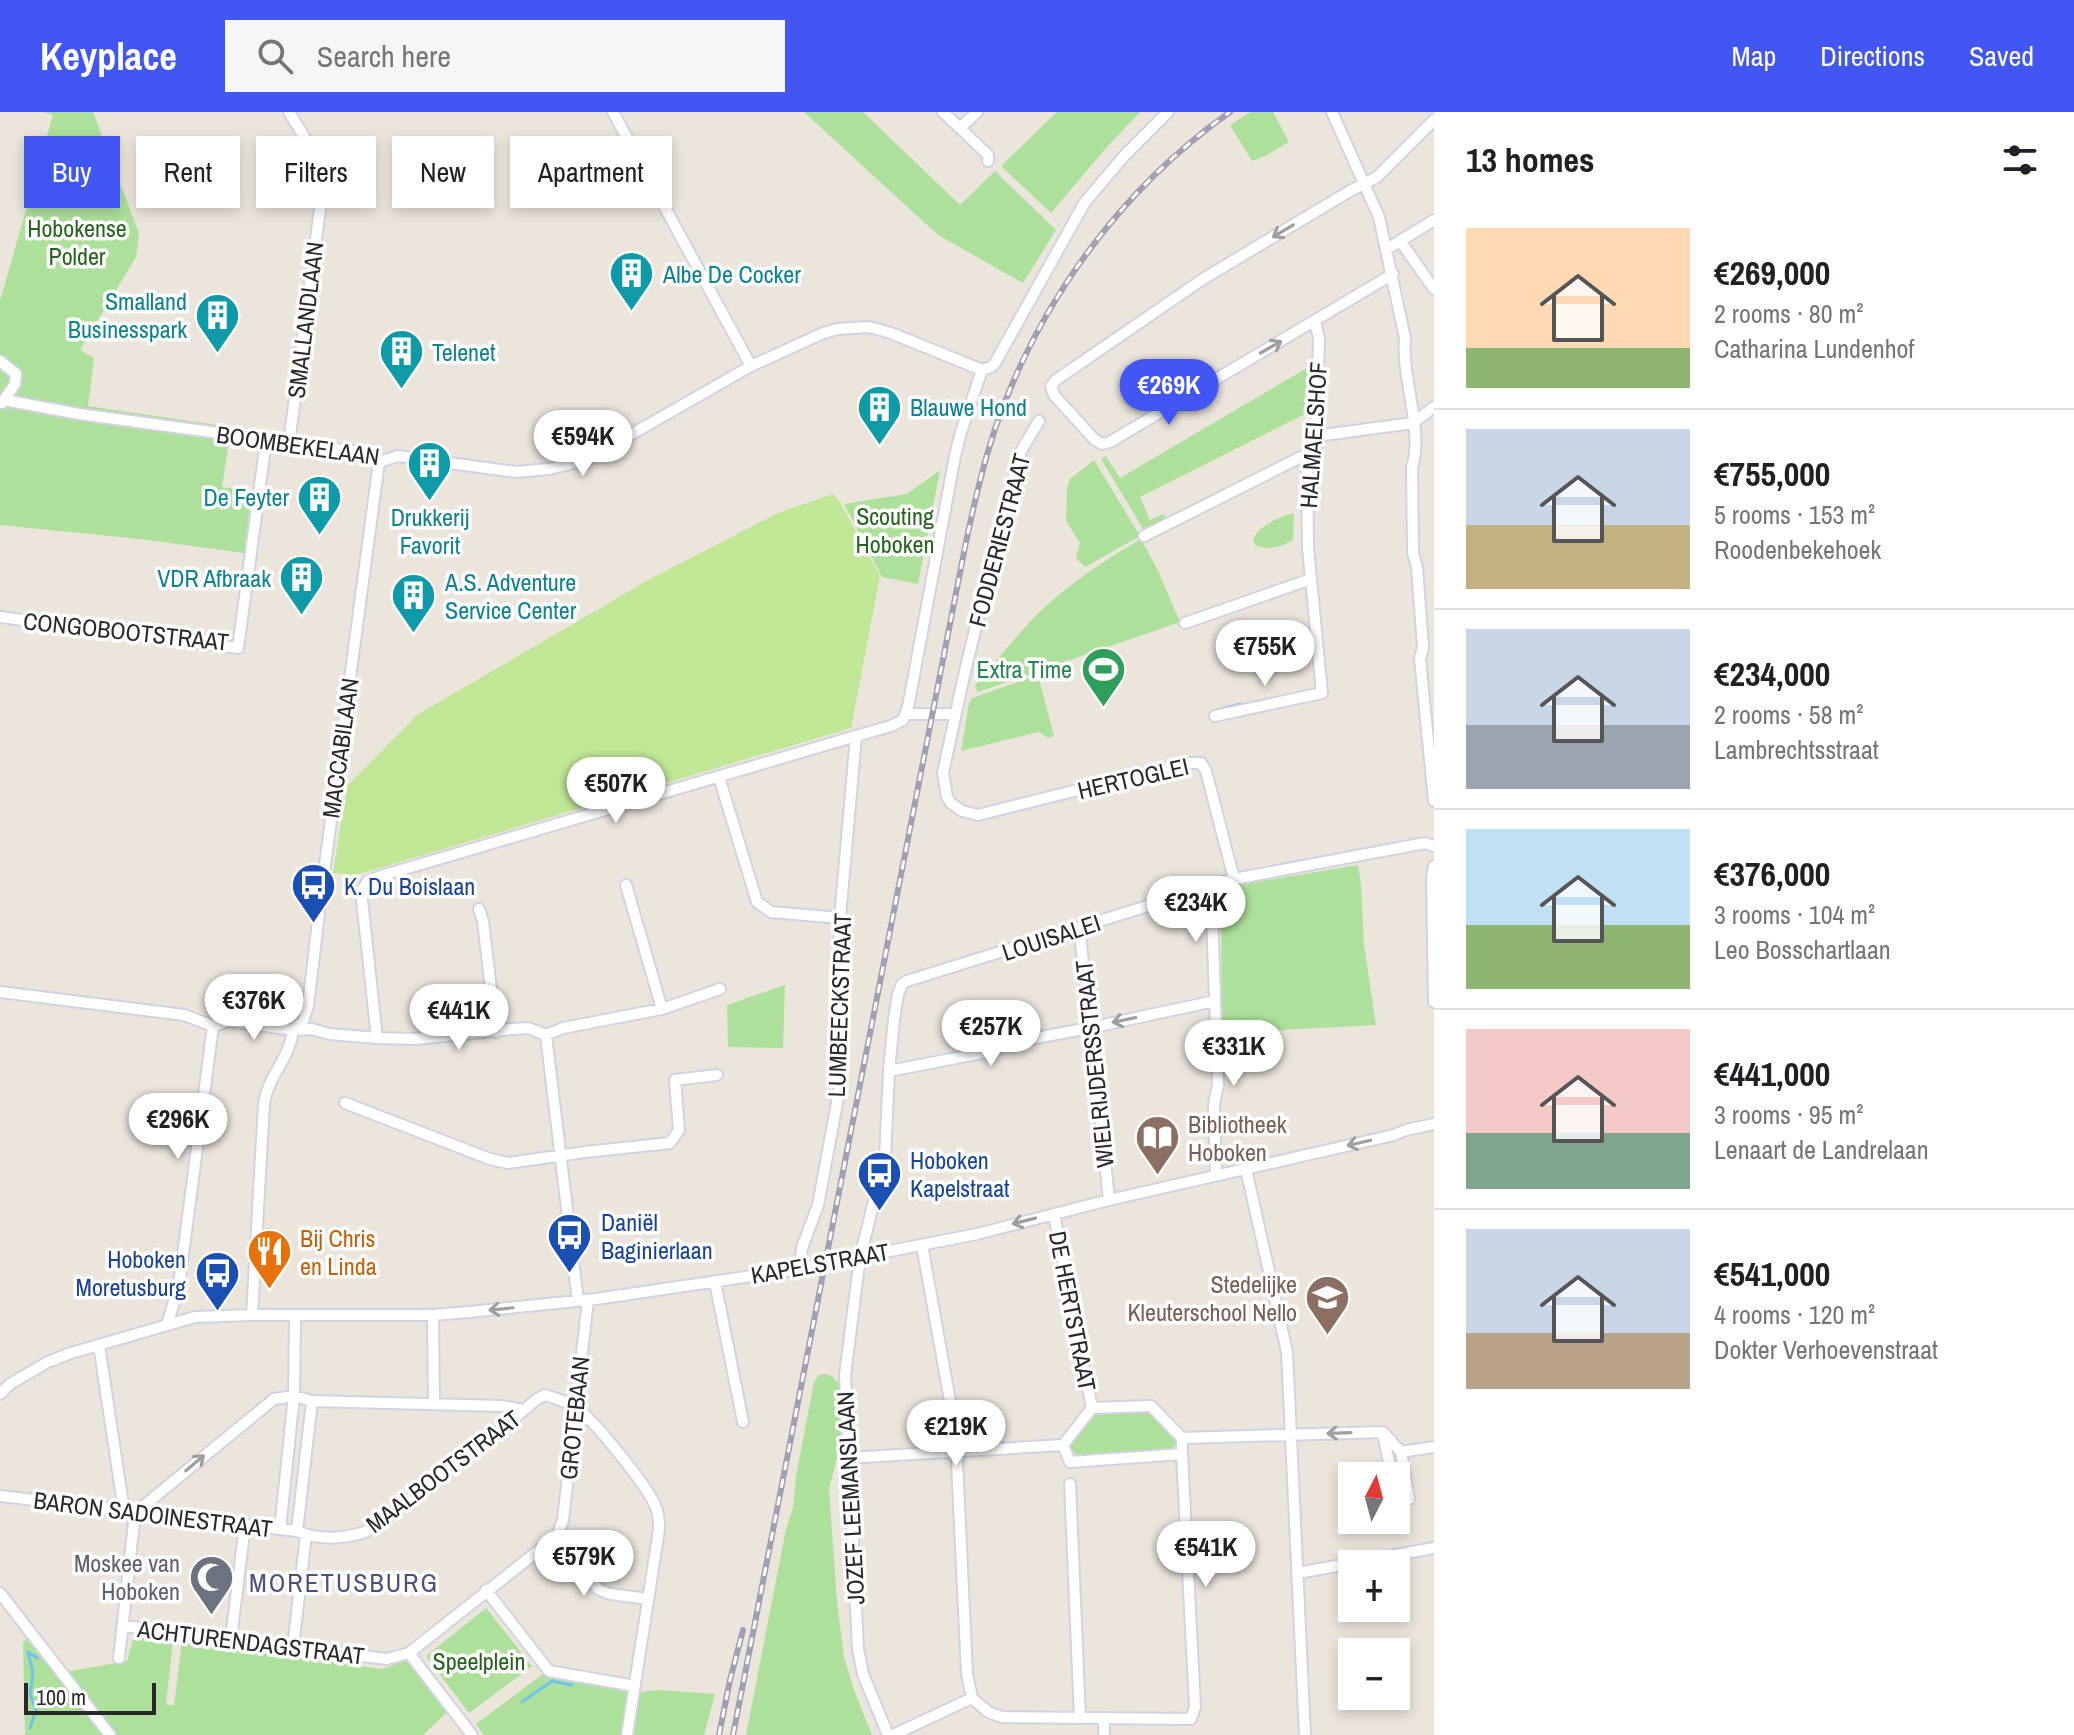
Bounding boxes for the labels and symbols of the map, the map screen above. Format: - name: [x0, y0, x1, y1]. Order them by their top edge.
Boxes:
- park label: Hobokense Polder: [27, 212, 127, 272]
- one-way arrow: [1272, 223, 1295, 239]
- street label: SMALLANDLAAN: [280, 240, 330, 400]
- building icon: Albe De Cocker: [608, 250, 656, 313]
- place label: Albe De Cocker: [662, 258, 801, 290]
- place label: Smalland Businesspark: [68, 285, 187, 345]
- building icon: Smalland Businesspark: [194, 291, 242, 354]
- building icon: Telenet: [377, 328, 425, 391]
- place label: Telenet: [432, 336, 496, 368]
- one-way arrow: [1258, 339, 1282, 354]
- pin: €269K: [1113, 359, 1225, 427]
- street label: HALMAELSHOF: [1292, 361, 1334, 509]
- building icon: Blauwe Hond: [855, 383, 903, 446]
- place label: Blauwe Hond: [910, 391, 1027, 423]
- pin: €594K: [527, 410, 639, 478]
- street label: BOOMBEKELAAN: [215, 418, 381, 472]
- building icon: Drukkerij Favorit: [406, 439, 454, 502]
- street label: FODDERIESTRAAT: [961, 450, 1037, 630]
- building icon: De Feyter: [296, 473, 344, 536]
- place label: De Feyter: [204, 481, 289, 513]
- park label: Scouting Hoboken: [856, 500, 934, 560]
- place label: Drukkerij Favorit: [391, 501, 469, 561]
- building icon: VDR Afbraak: [278, 554, 326, 617]
- place label: VDR Afbraak: [157, 562, 271, 594]
- place label: A.S. Adventure Service Center: [444, 566, 577, 626]
- building icon: A.S. Adventure Service Center: [390, 572, 438, 635]
- street label: CONGOBOOTSTRAAT: [22, 604, 230, 658]
- pin: €755K: [1209, 620, 1321, 688]
- sports icon: Extra Time: [1079, 645, 1127, 708]
- place label: Extra Time: [977, 653, 1072, 685]
- street label: MACCABILAAN: [314, 676, 366, 820]
- street label: HERTOGLEI: [1074, 750, 1192, 806]
- pin: €507K: [560, 757, 672, 825]
- bus stop icon: K. Du Boislaan: [289, 862, 337, 925]
- place label: K. Du Boislaan: [344, 870, 475, 902]
- pin: €234K: [1140, 876, 1252, 944]
- street label: LOUISALEI: [998, 906, 1104, 968]
- street label: LUMBEECKSTRAAT: [820, 912, 858, 1098]
- street label: WIELRIJDERSSTRAAT: [1067, 959, 1121, 1169]
- pin: €376K: [198, 974, 310, 1042]
- pin: €441K: [403, 984, 515, 1052]
- pin: €257K: [935, 1000, 1047, 1068]
- one-way arrow: [1112, 1013, 1138, 1028]
- pin: €331K: [1178, 1020, 1290, 1088]
- pin: €296K: [122, 1093, 234, 1161]
- place label: Bibliotheek Hoboken: [1188, 1108, 1287, 1168]
- library icon: Bibliotheek Hoboken: [1133, 1114, 1181, 1177]
- one-way arrow: [1346, 1136, 1372, 1151]
- place label: Hoboken Kapelstraat: [910, 1144, 1010, 1204]
- bus stop icon: Hoboken Kapelstraat: [855, 1150, 903, 1213]
- place label: Daniël Baginierlaan: [601, 1206, 713, 1266]
- bus stop icon: Daniël Baginierlaan: [546, 1212, 594, 1275]
- one-way arrow: [1011, 1215, 1037, 1230]
- place label: Bij Chris en Linda: [300, 1222, 377, 1282]
- restaurant icon: Bij Chris en Linda: [245, 1228, 293, 1291]
- street label: DE HERTSTRAAT: [1042, 1228, 1104, 1394]
- street label: KAPELSTRAAT: [748, 1235, 892, 1291]
- place label: Hoboken Moretusburg: [76, 1243, 186, 1303]
- bus stop icon: Hoboken Moretusburg: [193, 1249, 241, 1312]
- place label: Stedelijke Kleuterschool Nello: [1127, 1268, 1297, 1328]
- school or university icon: Stedelijke Kleuterschool Nello: [1304, 1274, 1352, 1337]
- one-way arrow: [488, 1302, 515, 1317]
- street label: GROTEBAAN: [552, 1355, 596, 1481]
- street label: JOZEF LEEMANSLAAN: [828, 1391, 872, 1605]
- pin: €219K: [900, 1400, 1012, 1468]
- street label: MAALBOOTSTRAAT: [359, 1402, 527, 1540]
- one-way arrow: [1326, 1425, 1353, 1440]
- one-way arrow: [184, 1454, 204, 1472]
- north arrow: [1338, 1462, 1410, 1534]
- street label: BARON SADOINESTRAAT: [32, 1483, 274, 1545]
- pin: €541K: [1150, 1521, 1262, 1589]
- pin: €579K: [528, 1530, 640, 1598]
- place label: Moskee van Hoboken: [74, 1547, 180, 1607]
- mosque icon: Moskee van Hoboken: [187, 1553, 235, 1616]
- district label: MORETUSBURG: [249, 1565, 439, 1600]
- street label: ACHTURENDAGSTRAAT: [135, 1612, 366, 1672]
- park label: Speelplein: [433, 1645, 526, 1677]
- scale bar: [24, 1679, 156, 1715]

